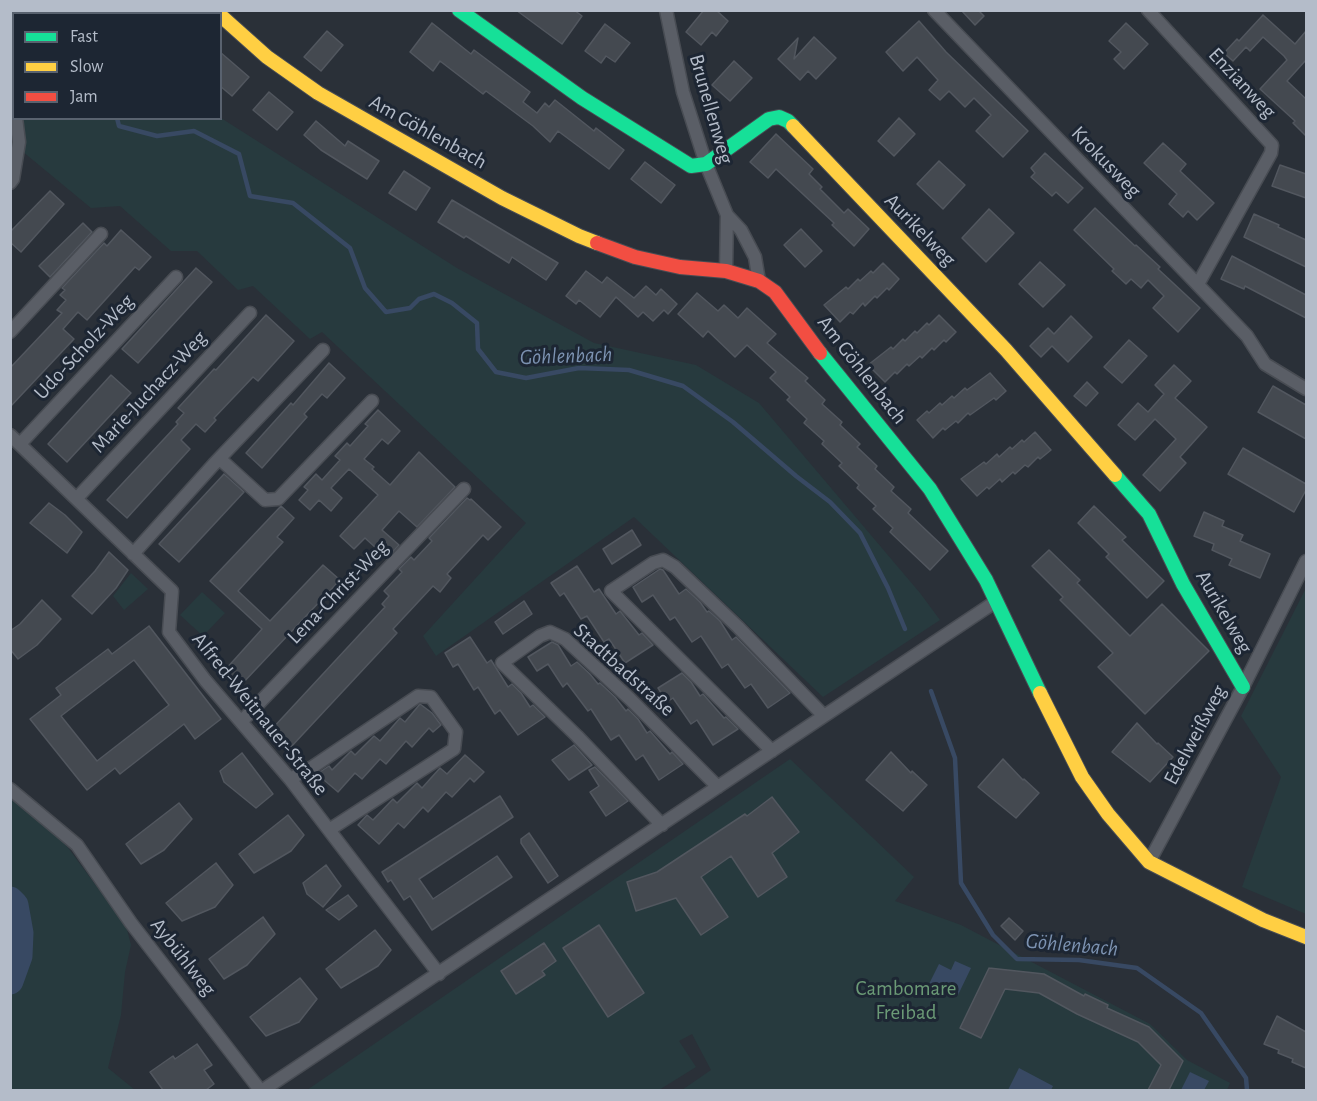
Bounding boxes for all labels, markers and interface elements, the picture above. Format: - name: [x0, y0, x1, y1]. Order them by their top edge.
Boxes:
- legend: [12, 12, 222, 120]
- text: Fast: [70, 28, 98, 46]
- street label: Enzianweg: [1203, 42, 1281, 124]
- street label: Brunellenweg: [683, 51, 739, 167]
- text: Slow: [70, 58, 103, 76]
- text: Jam: [70, 88, 98, 106]
- street label: Am Göhlenbach: [365, 89, 491, 175]
- street label: Krokusweg: [1066, 121, 1146, 203]
- street label: Aurikelweg: [879, 188, 961, 272]
- street label: Udo-Scholz-Weg: [29, 289, 139, 405]
- street label: Am Göhlenbach: [812, 311, 912, 429]
- street label: Marie-Juchacz-Weg: [86, 326, 212, 458]
- water label: Göhlenbach: [519, 341, 613, 371]
- street label: Lena-Christ-Weg: [282, 535, 394, 649]
- street label: Aurikelweg: [1190, 566, 1258, 658]
- street label: Stadtbadstraße: [568, 618, 680, 722]
- street label: Alfred-Weitnauer-Straße: [186, 627, 334, 801]
- street label: Edelweißweg: [1158, 681, 1232, 789]
- street label: Aybühlweg: [145, 913, 221, 1001]
- water label: Göhlenbach: [1025, 928, 1119, 962]
- park label: Cambomare Freibad: [856, 976, 956, 1026]

